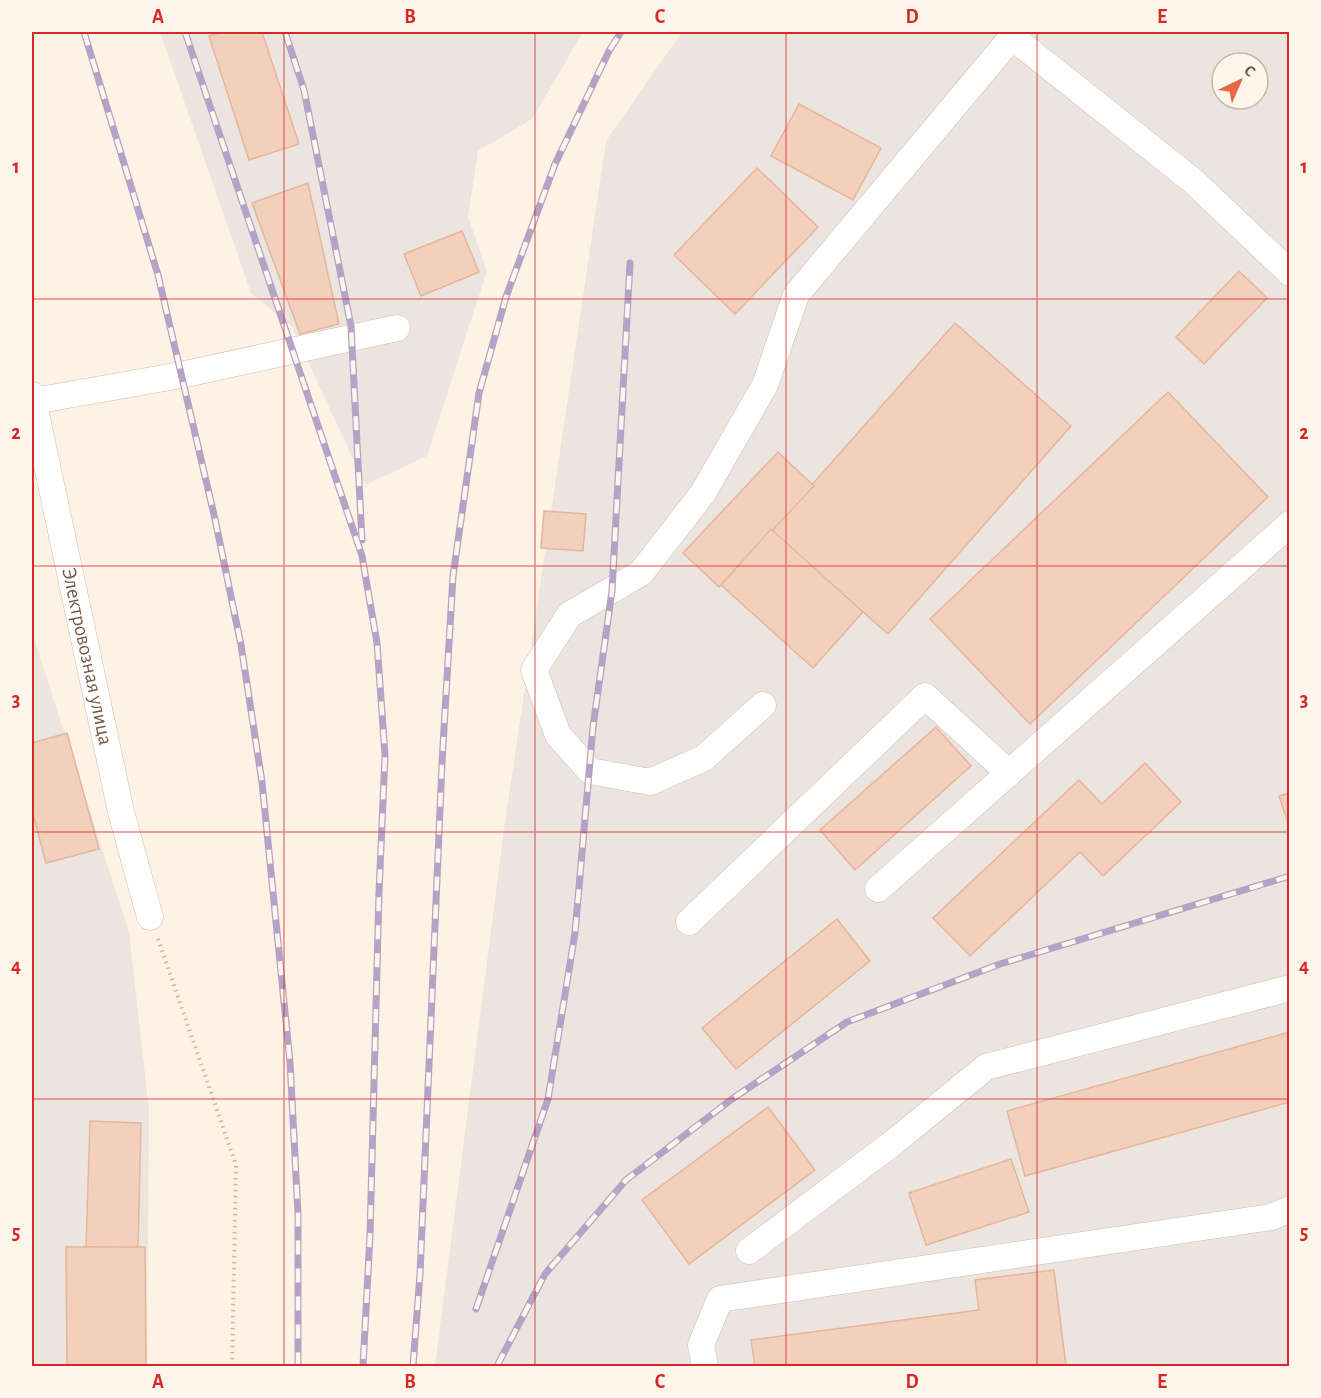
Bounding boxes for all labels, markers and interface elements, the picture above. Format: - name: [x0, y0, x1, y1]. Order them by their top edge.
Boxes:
- text: A: [152, 7, 164, 27]
- text: B: [404, 7, 416, 27]
- text: C: [655, 7, 666, 27]
- text: D: [905, 7, 919, 27]
- text: E: [1157, 7, 1167, 27]
- north arrow: [1210, 51, 1270, 111]
- text: С: [1241, 62, 1259, 80]
- text: 1: [12, 157, 20, 177]
- text: 1: [1300, 157, 1308, 177]
- text: 2: [11, 423, 21, 443]
- text: 2: [1299, 423, 1309, 443]
- street label: Электровозная улица: [59, 565, 117, 747]
- text: 3: [12, 690, 20, 710]
- text: 3: [1300, 690, 1308, 710]
- text: 4: [11, 956, 21, 976]
- text: 4: [1299, 956, 1309, 976]
- text: 5: [12, 1223, 20, 1243]
- text: 5: [1300, 1223, 1308, 1243]
- text: A: [152, 1372, 164, 1392]
- text: B: [404, 1372, 416, 1392]
- text: C: [655, 1372, 666, 1392]
- text: D: [905, 1372, 919, 1392]
- text: E: [1157, 1372, 1167, 1392]

